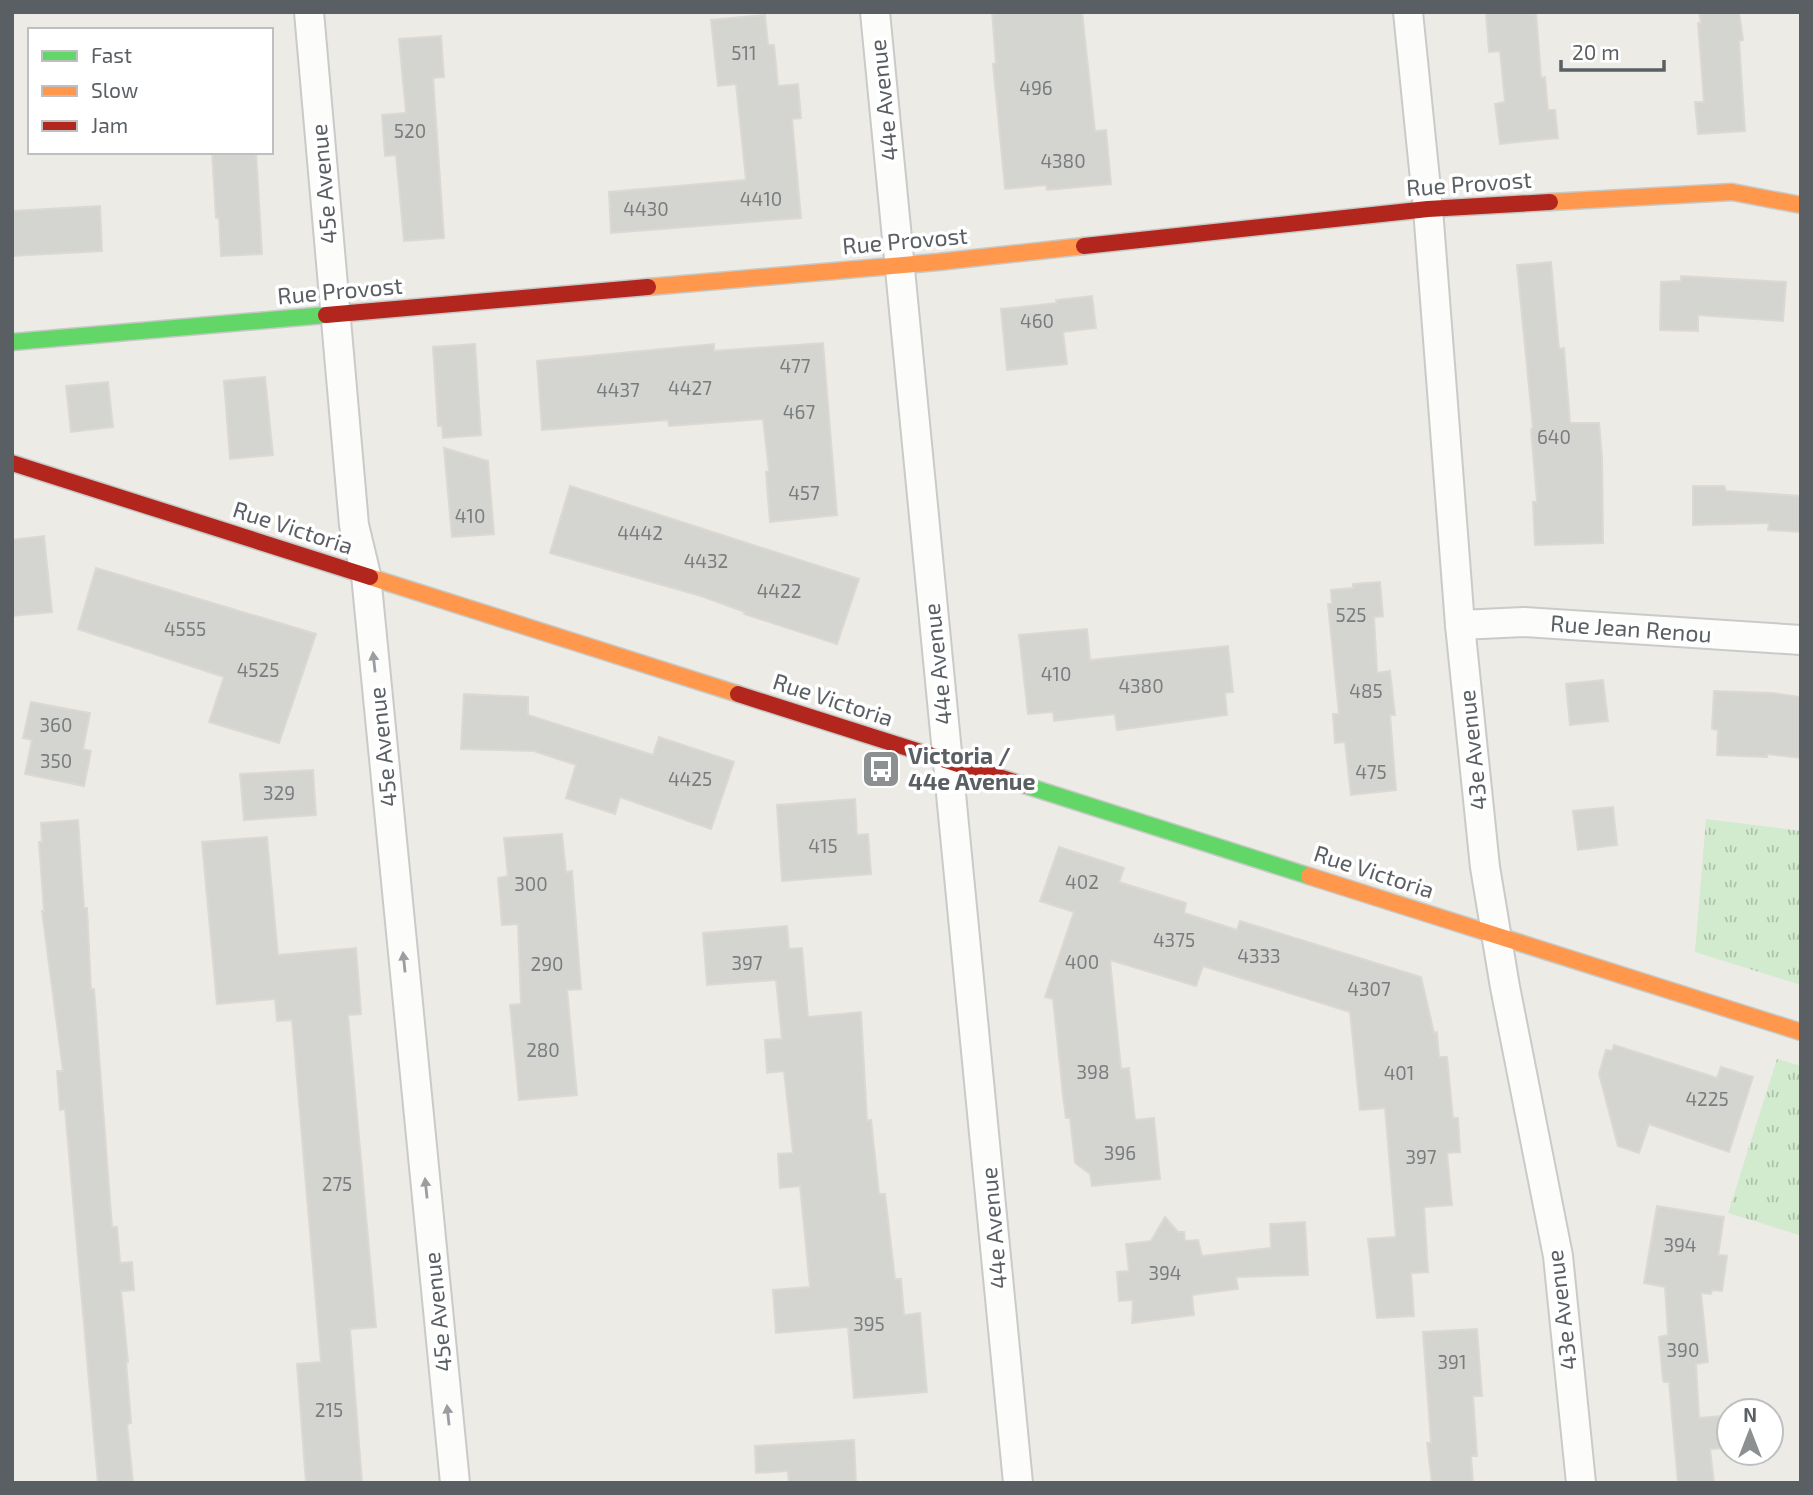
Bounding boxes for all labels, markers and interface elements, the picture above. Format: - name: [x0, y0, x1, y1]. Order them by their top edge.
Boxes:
- legend: [28, 28, 273, 154]
- scale bar: [1561, 28, 1664, 72]
- street label: 44e Avenue: [863, 38, 903, 162]
- text: 20 m: [1572, 39, 1620, 64]
- house number: 511: [731, 41, 757, 64]
- text: Fast: [91, 42, 132, 67]
- house number: 496: [1019, 76, 1053, 99]
- text: Slow: [91, 77, 138, 102]
- text: Jam: [91, 112, 128, 137]
- house number: 520: [394, 119, 426, 142]
- street label: 45e Avenue: [304, 123, 342, 245]
- house number: 4380: [1040, 149, 1086, 172]
- street label: Rue Provost: [1405, 165, 1533, 201]
- house number: 4410: [740, 187, 782, 210]
- house number: 4430: [623, 197, 669, 220]
- street label: Rue Provost: [841, 221, 969, 259]
- street label: Rue Provost: [276, 271, 404, 309]
- house number: 460: [1020, 309, 1054, 332]
- house number: 477: [779, 354, 811, 377]
- house number: 4427: [668, 376, 712, 399]
- house number: 4437: [596, 378, 640, 401]
- house number: 467: [783, 400, 815, 423]
- house number: 640: [1537, 425, 1571, 448]
- house number: 457: [788, 481, 820, 504]
- street label: Rue Victoria: [230, 494, 357, 560]
- house number: 410: [455, 504, 485, 527]
- house number: 4442: [617, 521, 663, 544]
- house number: 4432: [684, 549, 728, 572]
- house number: 4422: [757, 579, 801, 602]
- street label: 44e Avenue: [917, 602, 957, 726]
- house number: 525: [1335, 603, 1367, 626]
- street label: Rue Jean Renou: [1549, 608, 1713, 648]
- house number: 4555: [164, 617, 206, 640]
- one-way arrow: [369, 651, 380, 673]
- house number: 4525: [237, 658, 279, 681]
- house number: 410: [1041, 662, 1071, 685]
- street label: Rue Victoria: [770, 666, 897, 732]
- house number: 4380: [1118, 674, 1164, 697]
- house number: 485: [1349, 679, 1383, 702]
- street label: 45e Avenue: [362, 686, 402, 808]
- street label: 43e Avenue: [1452, 689, 1492, 812]
- house number: 360: [40, 713, 72, 736]
- place label: Victoria / 44e Avenue: [908, 741, 1035, 795]
- bus stop icon: Victoria / 44e Avenue: [860, 748, 902, 790]
- house number: 350: [40, 749, 72, 772]
- house number: 475: [1355, 760, 1387, 783]
- house number: 4425: [668, 767, 712, 790]
- house number: 329: [263, 781, 295, 804]
- house number: 415: [808, 834, 838, 857]
- street label: Rue Victoria: [1311, 838, 1438, 904]
- house number: 402: [1065, 870, 1099, 893]
- house number: 300: [514, 872, 548, 895]
- house number: 4375: [1153, 928, 1195, 951]
- house number: 4333: [1237, 944, 1281, 967]
- house number: 400: [1065, 950, 1099, 973]
- one-way arrow: [398, 951, 409, 973]
- house number: 397: [731, 951, 763, 974]
- house number: 290: [530, 952, 564, 975]
- house number: 4307: [1347, 977, 1391, 1000]
- house number: 280: [526, 1038, 560, 1061]
- house number: 398: [1077, 1060, 1109, 1083]
- house number: 401: [1384, 1061, 1414, 1084]
- house number: 4225: [1685, 1087, 1729, 1110]
- house number: 396: [1104, 1141, 1136, 1164]
- house number: 397: [1405, 1145, 1437, 1168]
- street label: 44e Avenue: [974, 1166, 1012, 1290]
- house number: 275: [322, 1172, 352, 1195]
- one-way arrow: [420, 1177, 431, 1199]
- house number: 394: [1663, 1233, 1697, 1256]
- street label: 43e Avenue: [1540, 1248, 1582, 1372]
- street label: 45e Avenue: [417, 1251, 457, 1373]
- house number: 394: [1148, 1261, 1182, 1284]
- house number: 395: [853, 1312, 885, 1335]
- house number: 390: [1667, 1338, 1699, 1361]
- house number: 391: [1438, 1350, 1467, 1373]
- north arrow: [1715, 1397, 1785, 1467]
- house number: 215: [315, 1398, 343, 1421]
- text: N: [1743, 1403, 1757, 1426]
- one-way arrow: [442, 1404, 453, 1426]

